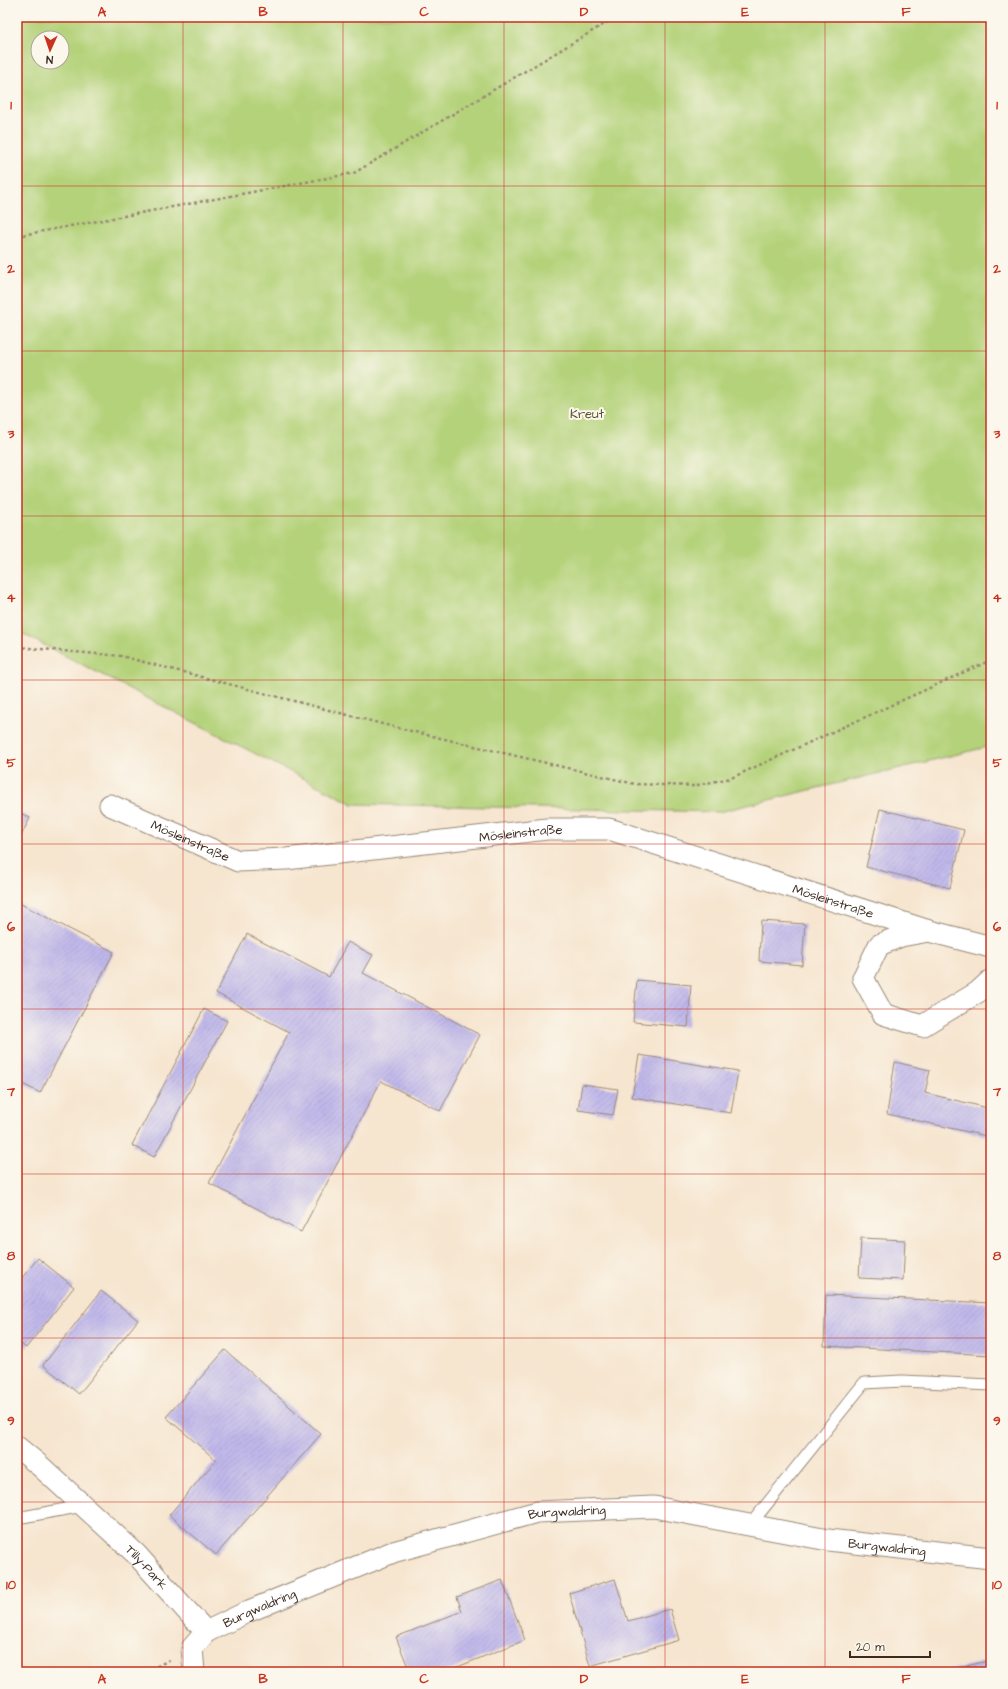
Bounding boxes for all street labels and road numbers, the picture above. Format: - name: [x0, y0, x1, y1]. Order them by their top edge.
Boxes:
- street label: Mösleinstraße: [148, 816, 232, 866]
- street label: Mösleinstraße: [478, 821, 563, 847]
- street label: Mösleinstraße: [790, 880, 876, 923]
- street label: Burgwaldring: [526, 1501, 606, 1524]
- street label: Burgwaldring: [847, 1534, 927, 1562]
- street label: Tilly-Park: [121, 1541, 172, 1594]
- street label: Burgwaldring: [220, 1585, 300, 1632]

